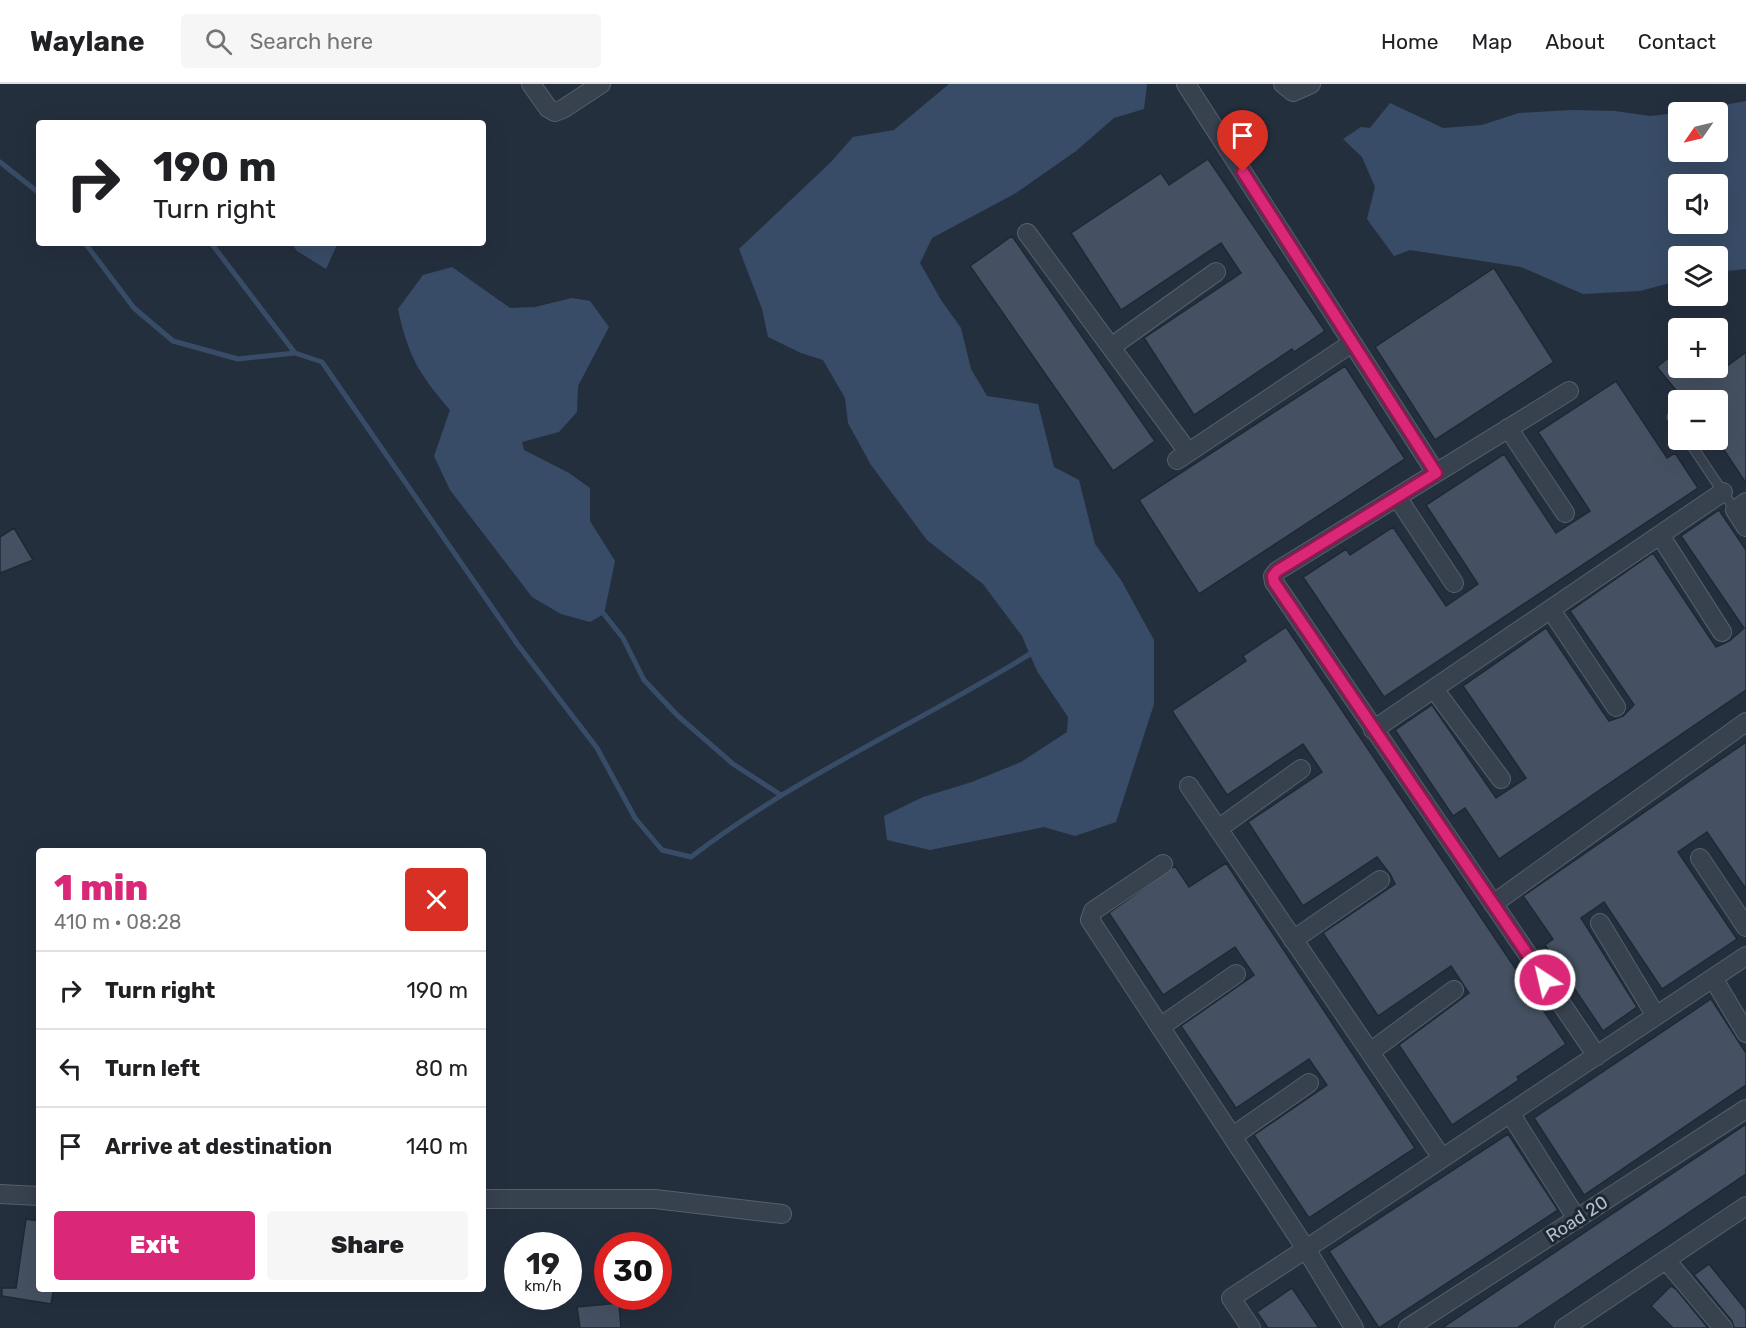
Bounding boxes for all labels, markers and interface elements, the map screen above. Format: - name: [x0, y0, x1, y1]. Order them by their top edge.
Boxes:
- search box: [181, 14, 601, 68]
- text: Waylane: [30, 25, 145, 58]
- icon: search: [202, 25, 235, 58]
- text: Search here: [250, 28, 373, 55]
- text: Home: [1381, 29, 1438, 54]
- text: Map: [1471, 29, 1512, 54]
- text: About: [1545, 29, 1605, 54]
- text: Contact: [1638, 29, 1716, 54]
- north arrow: [1668, 102, 1728, 162]
- map controls: [1668, 102, 1728, 450]
- pin: [1217, 110, 1268, 172]
- icon: arrive: [1226, 119, 1259, 152]
- text: 190 m: [153, 142, 277, 192]
- icon: right: [54, 144, 132, 222]
- button: sound: [1668, 174, 1728, 234]
- text: Turn right: [153, 193, 276, 225]
- button: layers: [1668, 246, 1728, 306]
- button: +: [1668, 318, 1728, 378]
- button: −: [1668, 390, 1728, 450]
- text: 1 min: [54, 866, 148, 909]
- button: close: [405, 868, 468, 931]
- text: 410 m · 08:28: [54, 910, 181, 934]
- position arrow: [1513, 948, 1577, 1012]
- icon: right: [54, 974, 87, 1007]
- text: Turn right: [105, 977, 215, 1004]
- text: 190 m: [407, 977, 468, 1004]
- icon: left: [54, 1052, 87, 1085]
- text: Turn left: [105, 1055, 200, 1082]
- text: 80 m: [415, 1055, 468, 1082]
- icon: arrive: [54, 1130, 87, 1163]
- text: Arrive at destination: [105, 1133, 332, 1160]
- text: 140 m: [406, 1133, 468, 1160]
- street label: Road 20: [1542, 1191, 1612, 1247]
- button: Exit: [54, 1211, 255, 1280]
- button: Share: [267, 1211, 468, 1280]
- speed limit sign: 30: [594, 1232, 672, 1310]
- text: 19: [526, 1246, 560, 1282]
- text: km/h: [524, 1277, 562, 1295]

